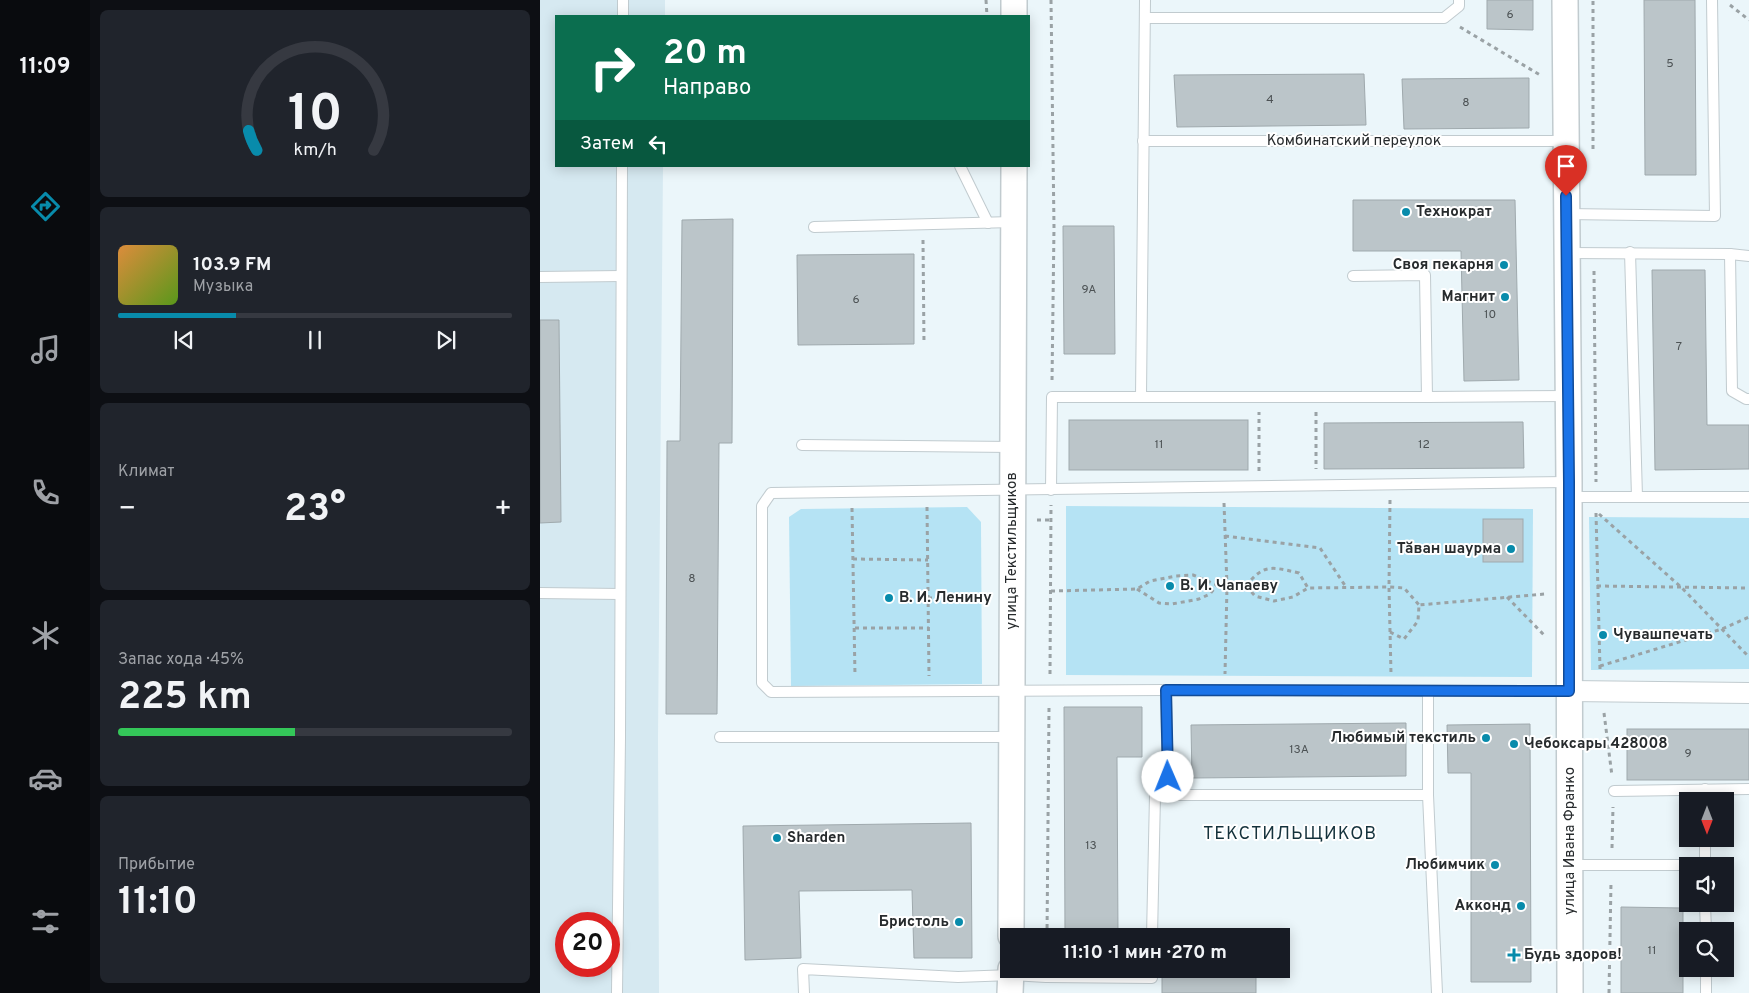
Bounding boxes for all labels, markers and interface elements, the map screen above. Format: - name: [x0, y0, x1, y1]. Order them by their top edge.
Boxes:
- house number: 6: [1506, 7, 1514, 23]
- text: 20 m: [663, 32, 747, 76]
- icon: right: [580, 35, 645, 100]
- text: 11:09: [20, 54, 70, 81]
- house number: 5: [1666, 56, 1674, 72]
- text: Направо: [663, 75, 751, 102]
- text: 10: [288, 83, 342, 149]
- house number: 4: [1266, 92, 1274, 108]
- house number: 8: [1462, 95, 1470, 111]
- icon: left: [644, 130, 672, 158]
- text: Затем: [580, 132, 634, 156]
- street label: Комбинатский переулок: [1267, 132, 1441, 151]
- text: km/h: [293, 139, 337, 162]
- pin: [1545, 145, 1587, 196]
- icon: arrive: [1552, 152, 1580, 180]
- icon: directions: [28, 189, 63, 224]
- place label: Технократ: [1416, 203, 1492, 222]
- marker: Технократ: [1400, 206, 1412, 218]
- text: 103.9 FM: [193, 253, 271, 277]
- place label: Своя пекарня: [1393, 256, 1494, 275]
- marker: Своя пекарня: [1498, 259, 1510, 271]
- text: Музыка: [193, 277, 253, 297]
- house number: 9А: [1082, 282, 1096, 298]
- place label: Магнит: [1442, 288, 1495, 307]
- marker: Магнит: [1499, 291, 1511, 303]
- house number: 6: [852, 292, 860, 308]
- house number: 10: [1484, 307, 1496, 323]
- icon: previous: [170, 326, 198, 354]
- icon: pause: [301, 326, 329, 354]
- icon: next: [432, 326, 460, 354]
- icon: music: [28, 332, 63, 367]
- house number: 7: [1676, 339, 1682, 355]
- house number: 11: [1155, 437, 1163, 453]
- house number: 12: [1418, 437, 1430, 453]
- text: Климат: [118, 462, 175, 482]
- street label: улица Текстильщиков: [1003, 472, 1022, 630]
- icon: phone: [28, 475, 63, 510]
- text: 23°: [284, 486, 346, 535]
- text: −: [118, 492, 136, 528]
- text: +: [494, 492, 512, 528]
- place label: Тӑван шаурма: [1397, 540, 1501, 559]
- marker: Тӑван шаурма: [1505, 543, 1517, 555]
- house number: 8: [688, 571, 696, 587]
- place label: В. И. Чапаеву: [1180, 577, 1279, 596]
- marker: В. И. Чапаеву: [1164, 580, 1176, 592]
- place label: В. И. Ленину: [899, 589, 992, 608]
- marker: В. И. Ленину: [883, 592, 895, 604]
- icon: climate: [28, 618, 63, 653]
- place label: Чувашпечать: [1613, 626, 1713, 645]
- marker: Чувашпечать: [1597, 629, 1609, 641]
- text: Запас хода · 45%: [118, 650, 244, 670]
- text: 225 km: [118, 674, 252, 723]
- place label: Любимый текстиль: [1330, 729, 1476, 748]
- marker: Любимый текстиль: [1480, 732, 1492, 744]
- place label: Чебоксары 428008: [1524, 735, 1668, 754]
- marker: Чебоксары 428008: [1508, 738, 1520, 750]
- house number: 13А: [1289, 742, 1309, 758]
- house number: 9: [1684, 746, 1692, 762]
- position arrow: [1141, 750, 1193, 802]
- icon: car: [28, 761, 63, 796]
- street label: улица Ивана Франко: [1561, 767, 1580, 915]
- north arrow: [1679, 792, 1734, 848]
- map controls: [1679, 792, 1734, 977]
- district label: ТЕКСТИЛЬЩИКОВ: [1203, 823, 1377, 846]
- place label: Sharden: [787, 829, 845, 848]
- marker: Sharden: [771, 832, 783, 844]
- house number: 13: [1085, 838, 1097, 854]
- text: Прибытие: [118, 855, 195, 875]
- place label: Любимчик: [1405, 856, 1485, 875]
- button: sound: [1679, 857, 1734, 912]
- marker: Любимчик: [1489, 859, 1501, 871]
- text: 11:10: [118, 879, 198, 928]
- place label: Акконд: [1455, 897, 1511, 916]
- marker: Акконд: [1515, 900, 1527, 912]
- icon: filters: [28, 904, 63, 939]
- speed limit sign: 20: [555, 912, 620, 977]
- place label: Бристоль: [879, 913, 949, 932]
- marker: Бристоль: [953, 916, 965, 928]
- button: search: [1679, 922, 1734, 977]
- text: 11:10 · 1 мин · 270 m: [1063, 941, 1227, 965]
- house number: 11: [1648, 943, 1656, 959]
- place label: Будь здоров!: [1524, 946, 1622, 965]
- marker: Будь здоров!: [1508, 949, 1520, 961]

